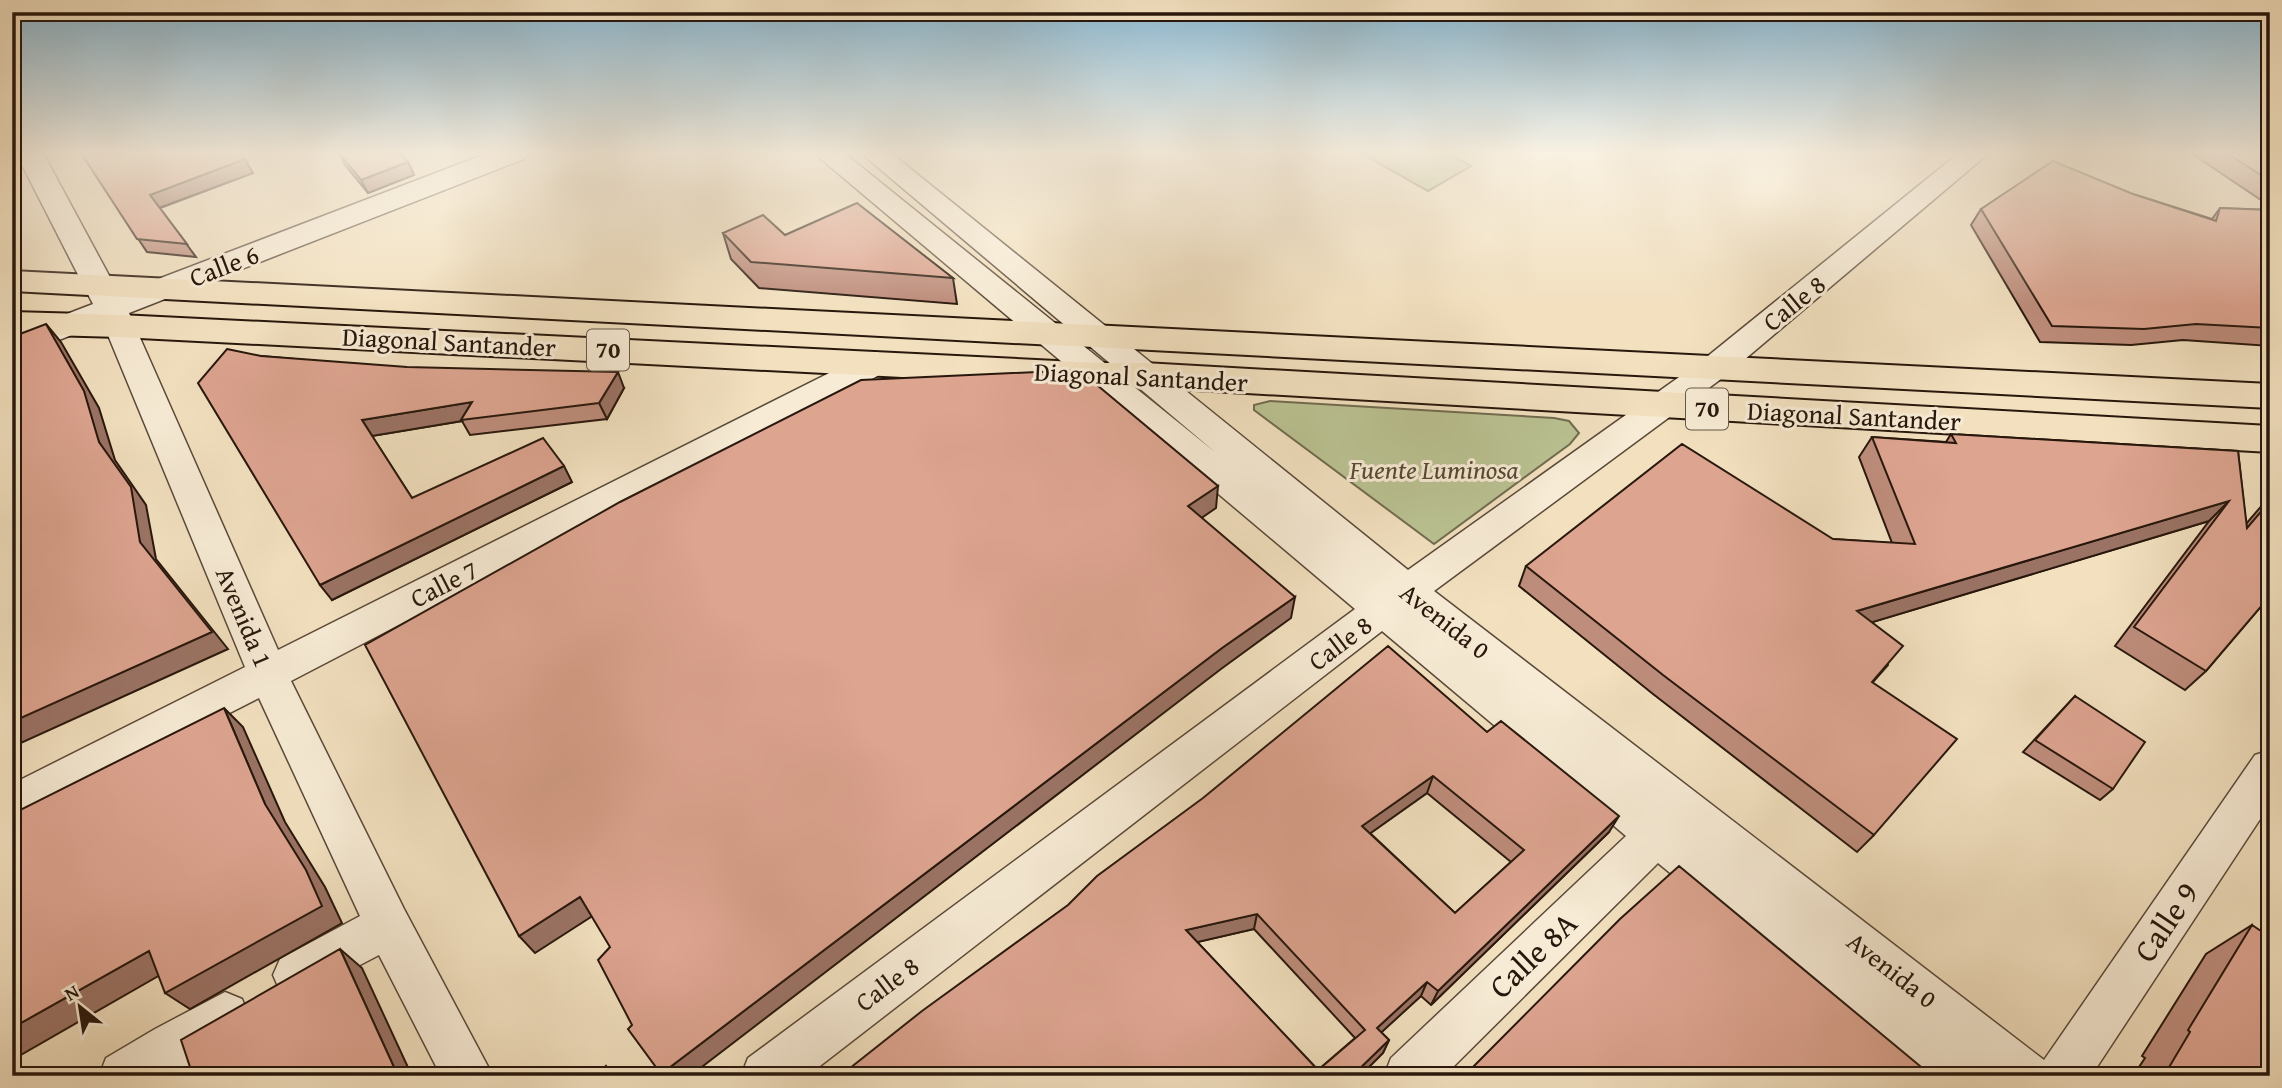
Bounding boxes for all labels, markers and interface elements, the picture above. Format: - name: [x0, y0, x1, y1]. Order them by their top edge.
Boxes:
- street label: Calle 6: [183, 235, 264, 297]
- street label: Calle 8: [1754, 265, 1834, 340]
- street label: Diagonal Santander: [341, 316, 557, 367]
- road number: 70: [587, 330, 629, 370]
- street label: Diagonal Santander: [1033, 351, 1249, 402]
- road number: 70: [1686, 388, 1728, 430]
- street label: Diagonal Santander: [1746, 390, 1962, 441]
- park label: Fuente Luminosa: [1348, 450, 1519, 489]
- street label: Calle 7: [403, 550, 484, 617]
- street label: Avenida 1: [206, 561, 283, 673]
- street label: Avenida 0: [1392, 573, 1499, 668]
- street label: Calle 8: [1299, 606, 1380, 680]
- street label: Calle 9: [2122, 872, 2210, 971]
- street label: Calle 8A: [1478, 900, 1588, 1009]
- street label: Avenida 0: [1839, 922, 1946, 1017]
- street label: Calle 8: [846, 947, 927, 1021]
- north arrow: [46, 972, 116, 1042]
- text: N: [59, 977, 84, 1008]

